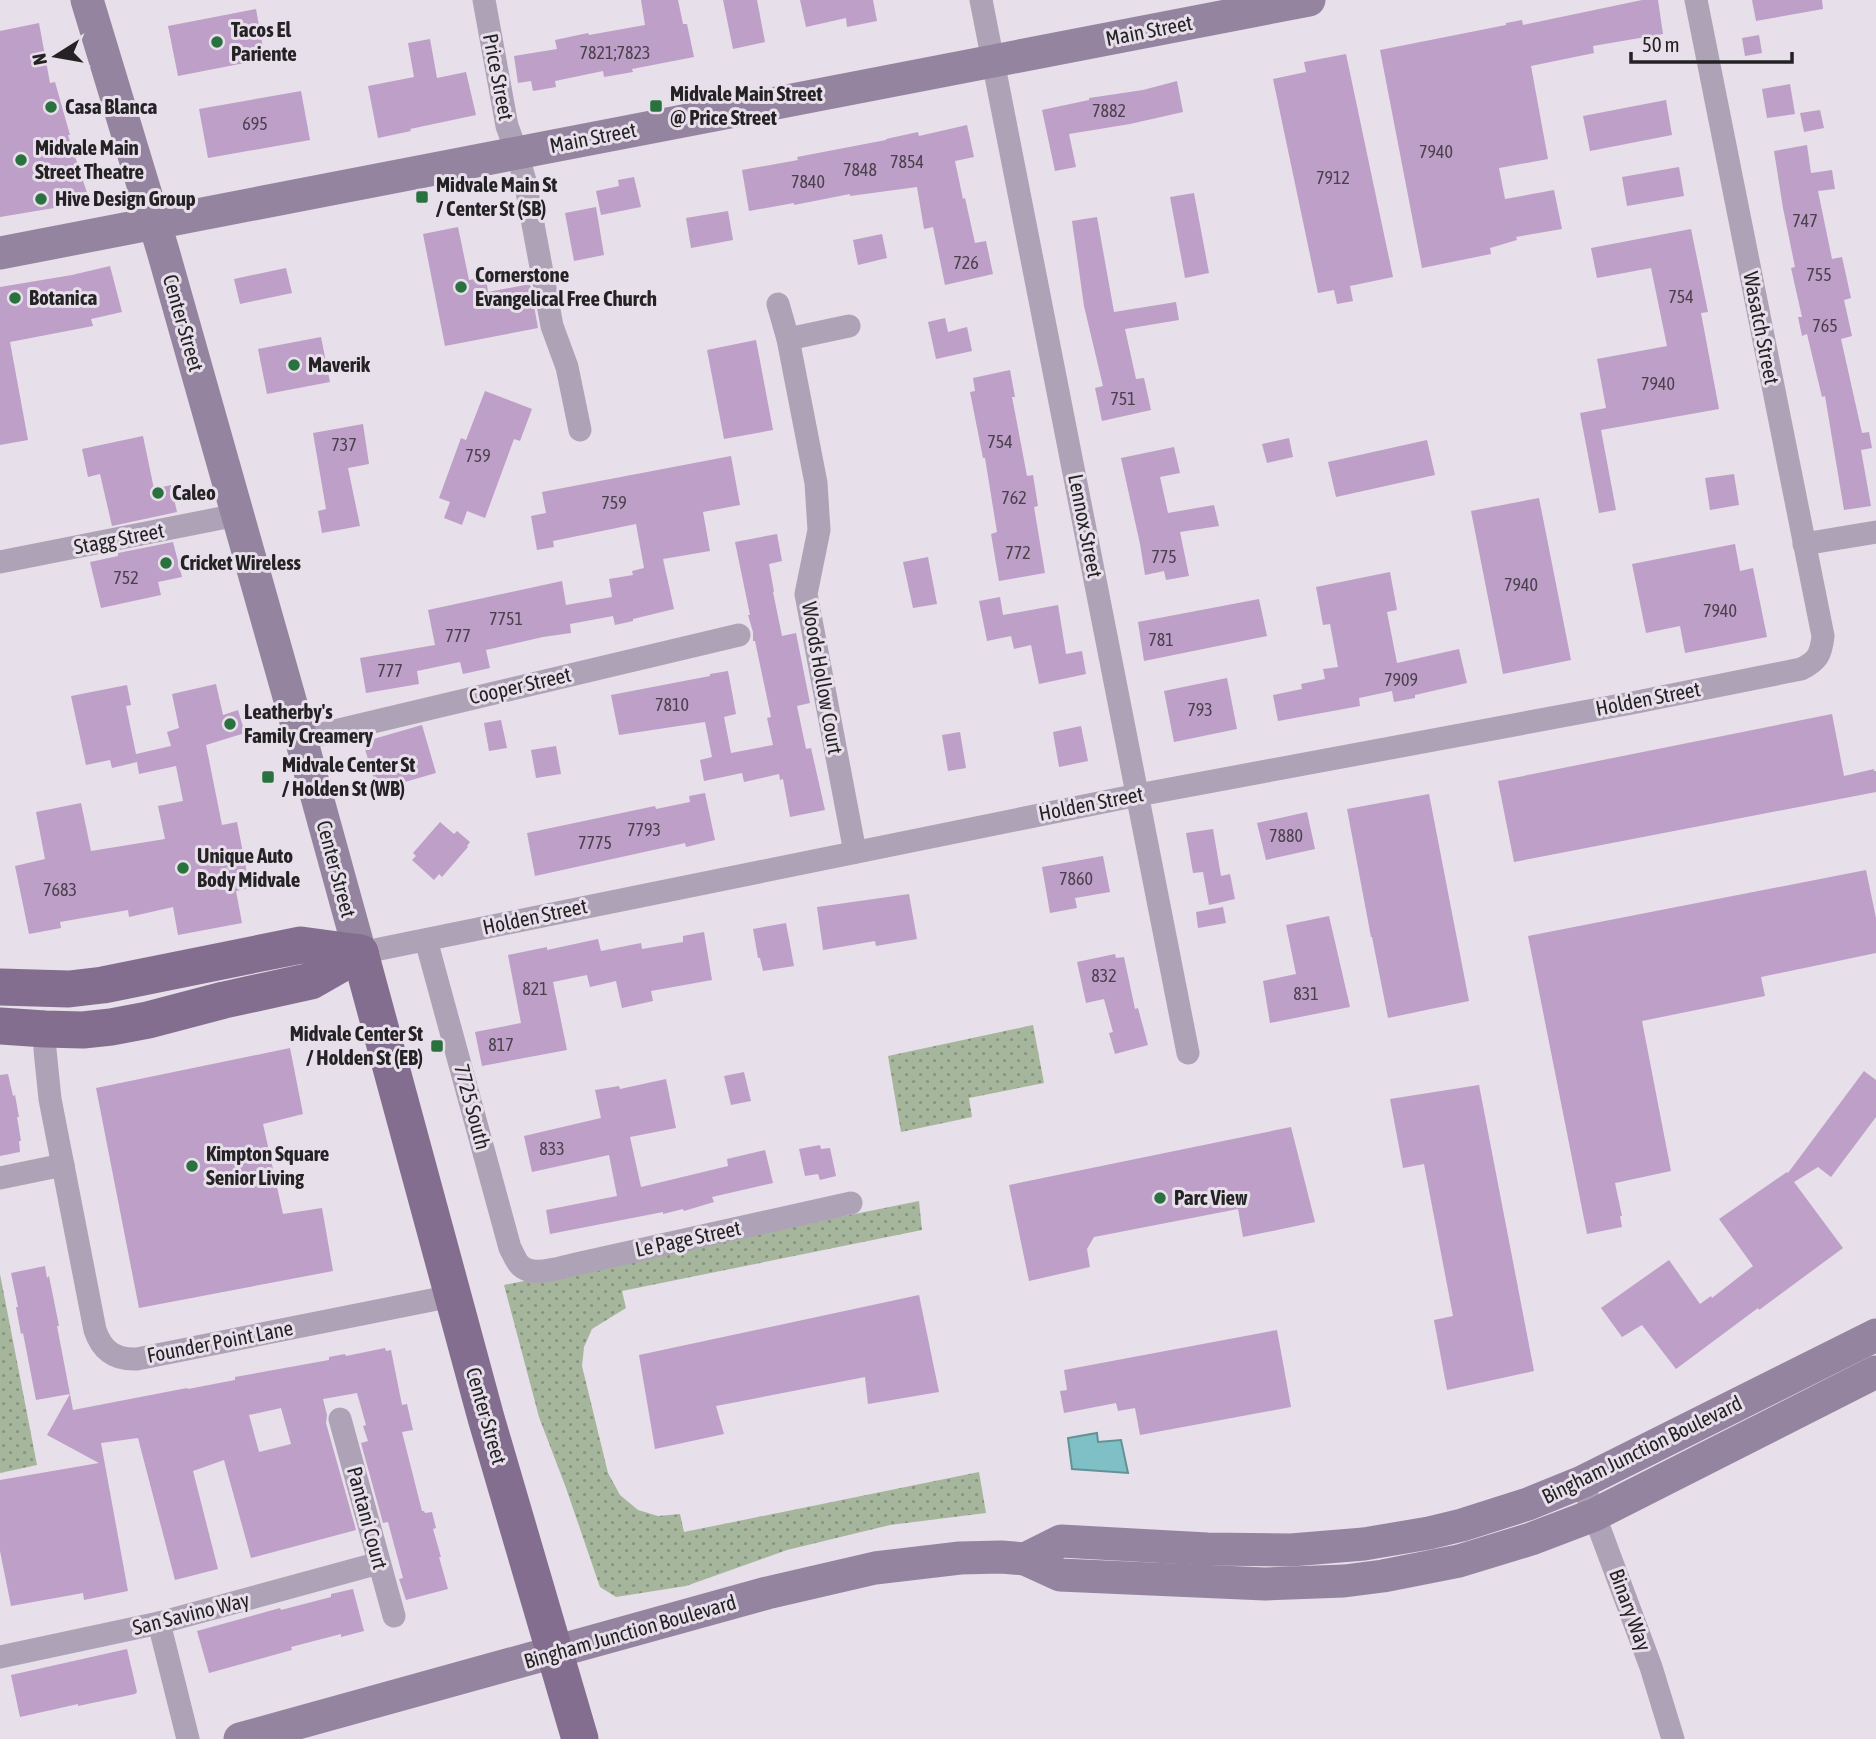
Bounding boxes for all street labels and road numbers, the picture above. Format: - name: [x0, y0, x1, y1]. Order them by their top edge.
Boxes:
- street label: Main Street: [1103, 10, 1194, 50]
- street label: Price Street: [479, 32, 519, 122]
- street label: Main Street: [547, 117, 638, 157]
- street label: Wasatch Street: [1739, 269, 1785, 386]
- street label: Center Street: [159, 272, 209, 374]
- street label: Lennox Street: [1064, 472, 1108, 580]
- street label: Stagg Street: [72, 518, 166, 559]
- street label: Woods Hollow Court: [798, 600, 848, 756]
- street label: Cooper Street: [466, 662, 573, 708]
- street label: Holden Street: [1593, 676, 1702, 720]
- street label: Holden Street: [1036, 781, 1145, 825]
- street label: Center Street: [312, 817, 361, 920]
- street label: Holden Street: [480, 893, 589, 939]
- street label: 7725 South: [450, 1061, 496, 1152]
- street label: Le Page Street: [633, 1215, 743, 1261]
- street label: Founder Point Lane: [145, 1315, 295, 1367]
- street label: Center Street: [462, 1365, 512, 1467]
- street label: Bingham Junction Boulevard: [1538, 1390, 1745, 1508]
- street label: Pantani Court: [343, 1464, 393, 1572]
- street label: Binary Way: [1605, 1565, 1657, 1654]
- street label: San Savino Way: [130, 1587, 252, 1639]
- street label: Bingham Junction Boulevard: [521, 1589, 739, 1673]

